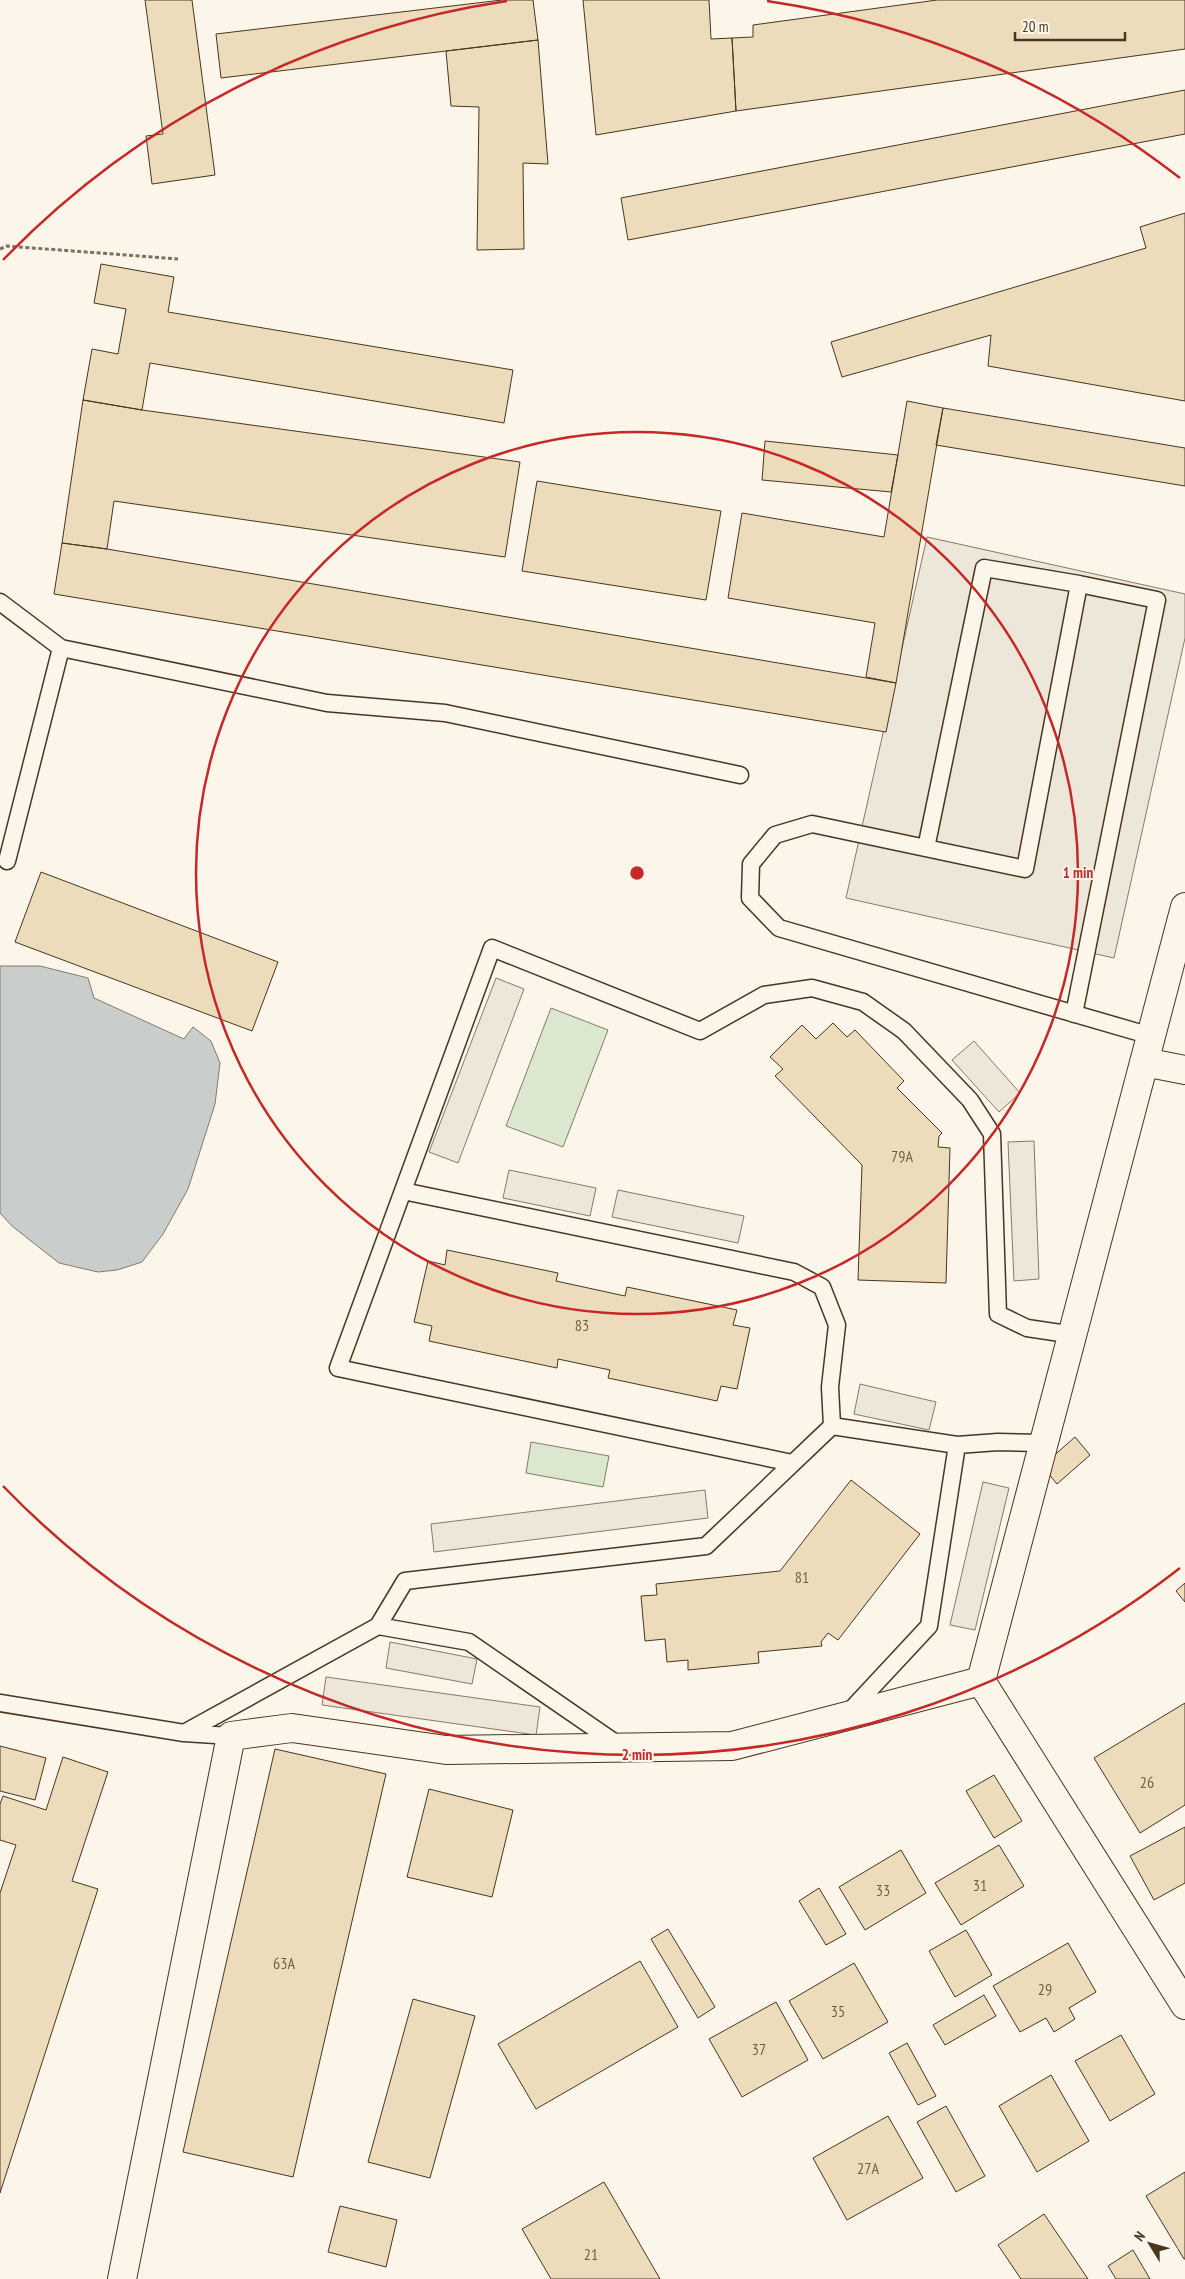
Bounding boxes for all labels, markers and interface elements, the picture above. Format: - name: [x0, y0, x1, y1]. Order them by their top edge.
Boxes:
- scale bar: [1015, 10, 1125, 42]
- text: 20 m: [1022, 17, 1048, 36]
- text: 1 min: [1063, 863, 1093, 882]
- centre of rings: [628, 864, 646, 882]
- house number: 79А: [891, 1146, 913, 1166]
- house number: 83: [575, 1315, 589, 1335]
- house number: 81: [795, 1567, 809, 1587]
- text: 2 min: [622, 1745, 652, 1764]
- house number: 26: [1140, 1772, 1154, 1792]
- house number: 31: [973, 1875, 987, 1895]
- house number: 33: [876, 1880, 890, 1900]
- house number: 63А: [273, 1953, 295, 1973]
- house number: 29: [1038, 1979, 1052, 1999]
- house number: 35: [831, 2001, 845, 2021]
- house number: 37: [752, 2039, 766, 2059]
- house number: 27А: [857, 2158, 879, 2178]
- north arrow: [1125, 2219, 1175, 2269]
- text: N: [1130, 2228, 1149, 2245]
- house number: 21: [584, 2244, 598, 2264]

